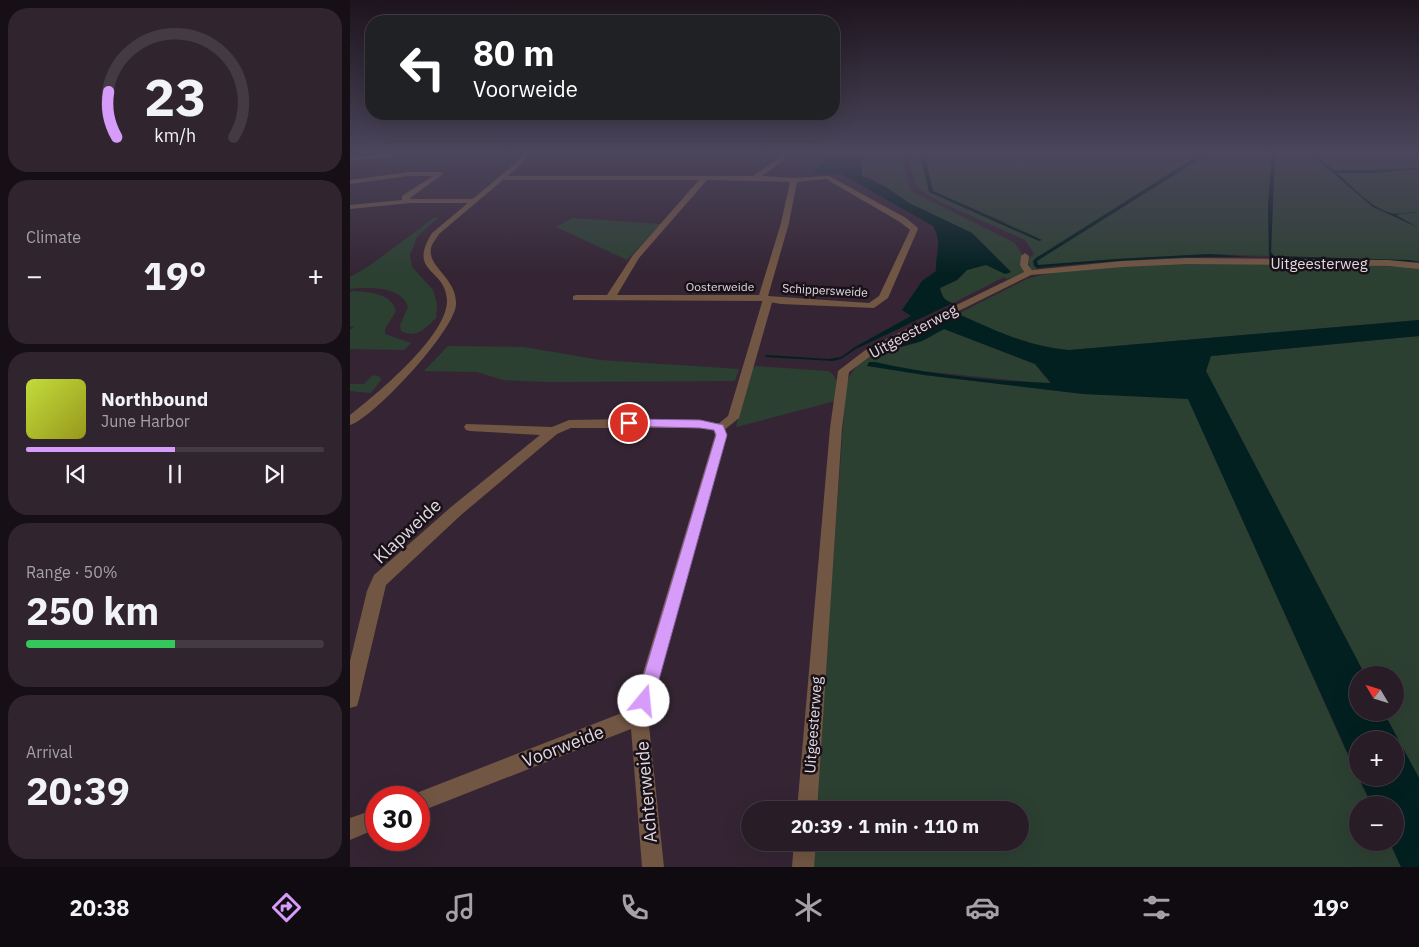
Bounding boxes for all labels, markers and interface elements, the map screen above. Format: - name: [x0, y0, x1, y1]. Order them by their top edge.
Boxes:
- text: 80 m: [473, 30, 555, 76]
- icon: left: [390, 35, 455, 100]
- text: 23: [144, 63, 206, 130]
- text: Voorweide: [473, 74, 578, 103]
- text: km/h: [154, 124, 196, 147]
- text: Climate: [26, 227, 81, 247]
- text: 19°: [143, 251, 207, 300]
- street label: Uitgeesterweg: [1270, 254, 1368, 273]
- text: −: [26, 257, 43, 294]
- text: +: [307, 257, 324, 294]
- street label: Oosterweide: [686, 279, 755, 294]
- street label: Schippersweide: [782, 280, 869, 300]
- street label: Uitgeesterweg: [866, 300, 960, 362]
- text: Northbound: [101, 387, 208, 411]
- pin: [608, 402, 650, 444]
- icon: arrive: [615, 409, 643, 437]
- text: June Harbor: [101, 411, 190, 431]
- icon: previous: [62, 460, 90, 488]
- icon: pause: [161, 460, 189, 488]
- icon: next: [260, 460, 288, 488]
- street label: Klapweide: [368, 494, 446, 568]
- text: Range · 50%: [26, 562, 118, 582]
- text: 250 km: [26, 586, 159, 635]
- north arrow: [1349, 666, 1404, 721]
- map controls: [1349, 666, 1404, 851]
- position arrow: [617, 674, 669, 726]
- street label: Uitgeesterweg: [800, 676, 826, 774]
- street label: Voorweide: [519, 720, 607, 772]
- button: +: [1349, 731, 1404, 786]
- street label: Achterweide: [630, 740, 662, 844]
- text: Arrival: [26, 742, 73, 762]
- text: 20:39: [26, 766, 130, 815]
- speed limit sign: 30: [365, 786, 430, 851]
- button: −: [1349, 796, 1404, 851]
- text: 20:39 · 1 min · 110 m: [791, 814, 979, 838]
- icon: directions: [269, 890, 304, 925]
- icon: music: [443, 890, 478, 925]
- icon: phone: [617, 890, 652, 925]
- icon: climate: [791, 890, 826, 925]
- icon: car: [965, 890, 1000, 925]
- icon: filters: [1139, 890, 1174, 925]
- text: 20:38: [70, 893, 130, 922]
- text: 19°: [1313, 893, 1349, 922]

